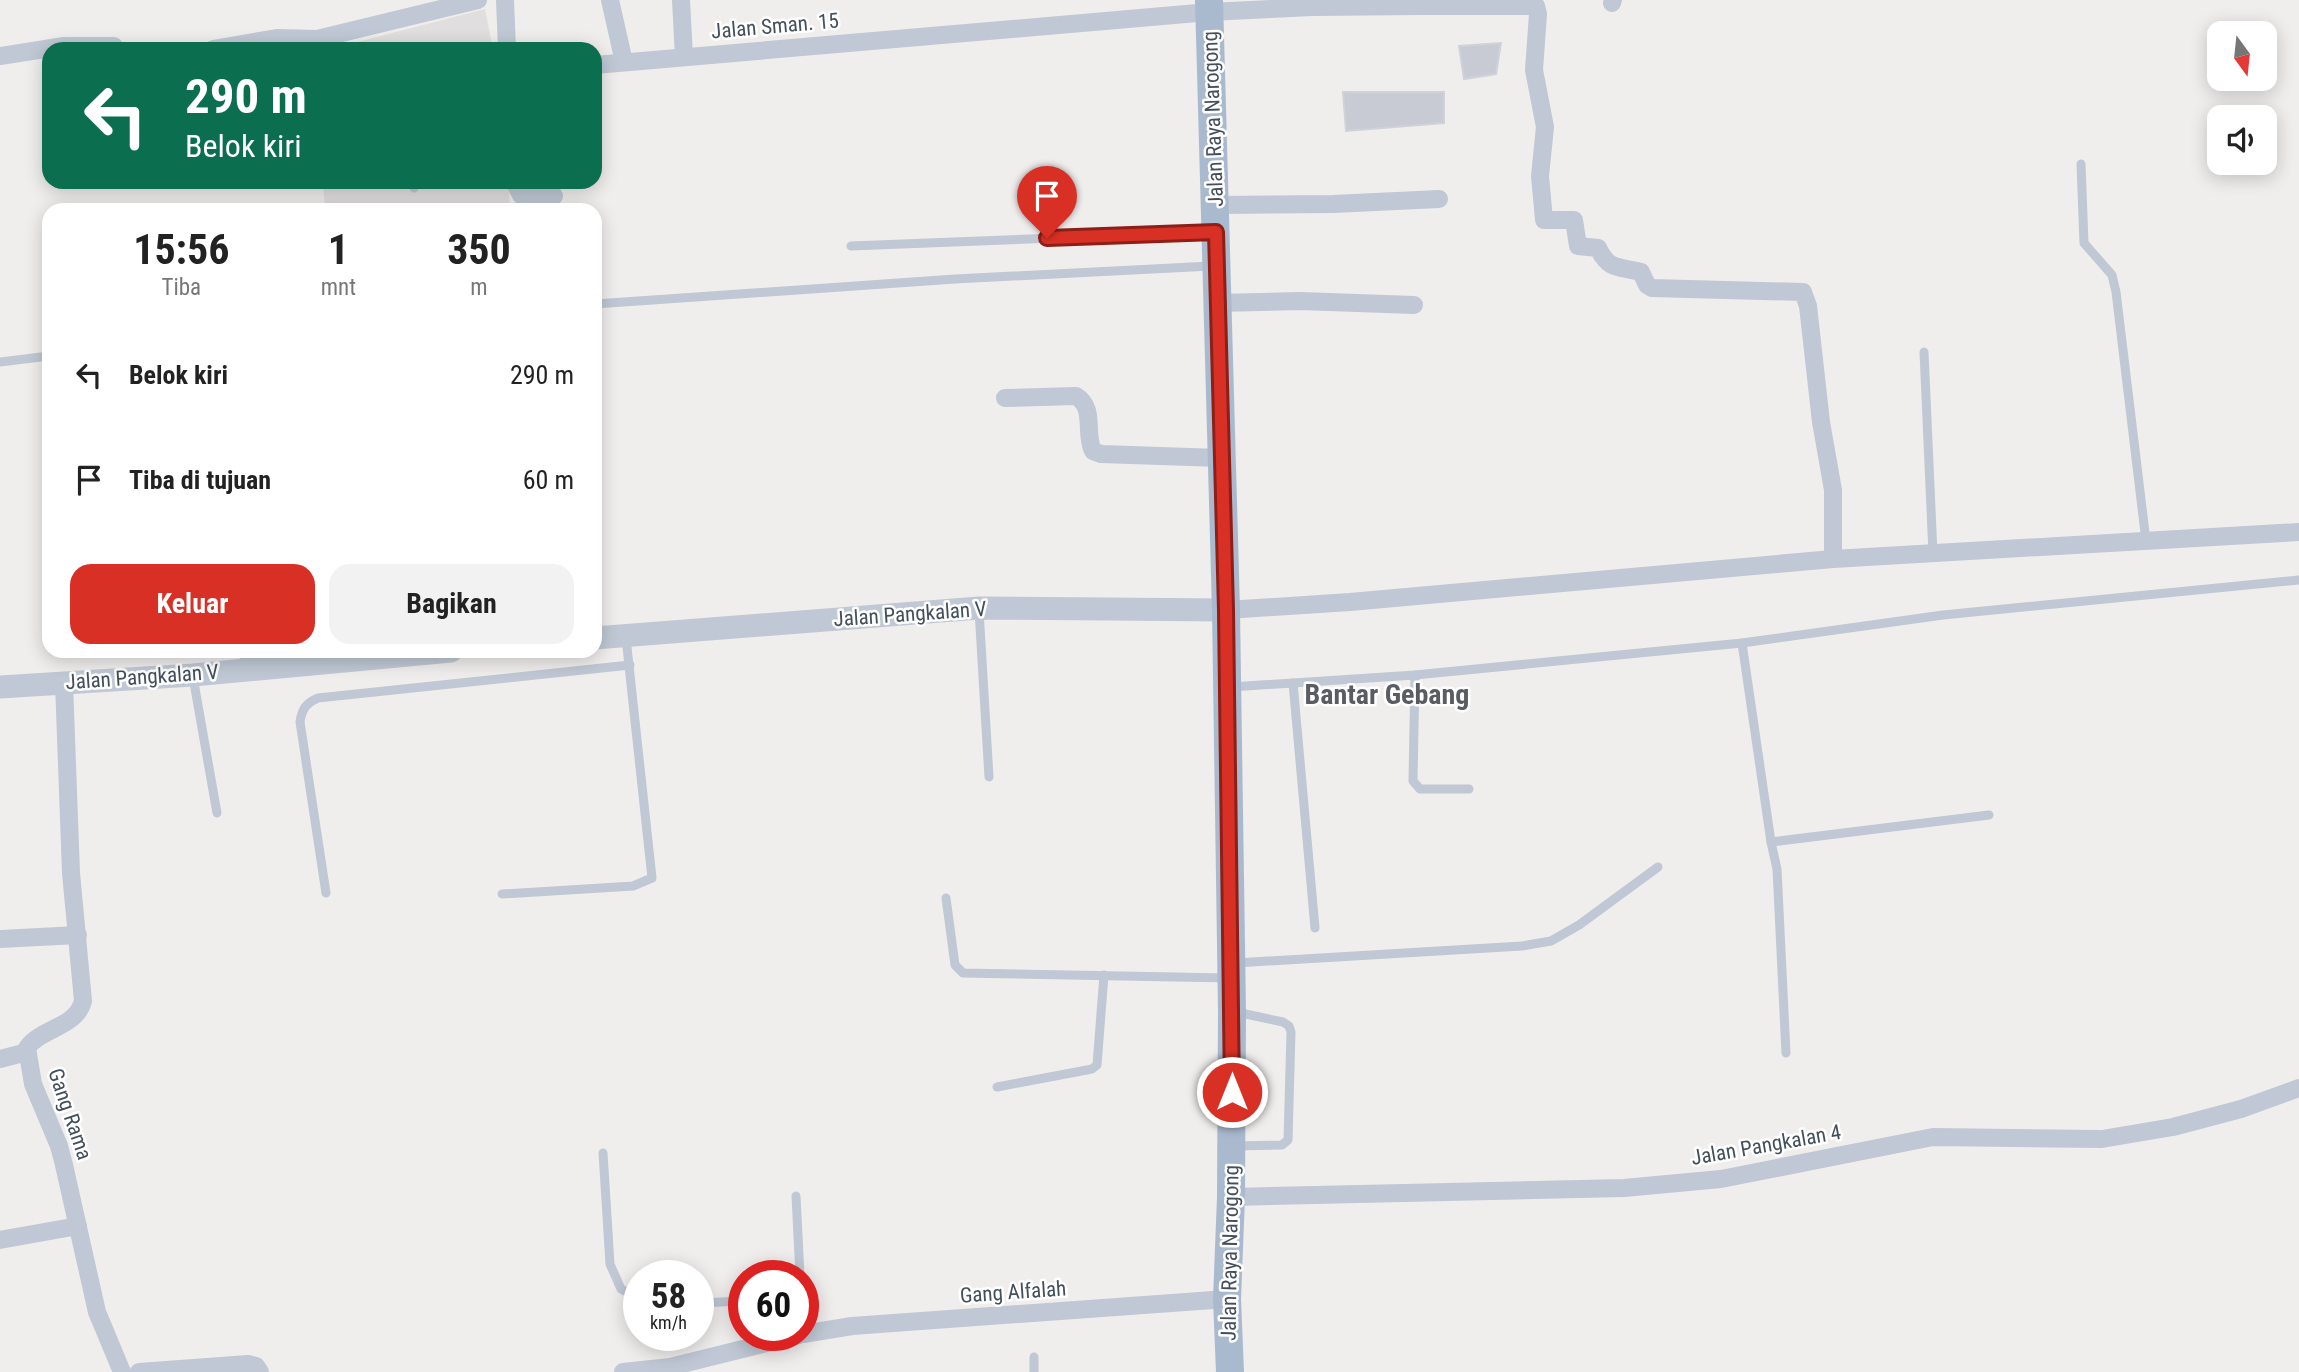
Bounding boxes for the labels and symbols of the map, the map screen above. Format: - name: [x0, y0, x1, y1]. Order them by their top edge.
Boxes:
- street label: Jalan Sman. 15: [710, 8, 840, 44]
- north arrow: [2207, 21, 2277, 91]
- street label: Jalan Raya Narogong: [1198, 31, 1228, 207]
- pin: [1017, 166, 1077, 238]
- street label: Jalan Pangkalan V: [833, 597, 988, 631]
- street label: Jalan Pangkalan V: [65, 660, 220, 694]
- district label: Bantar Gebang: [1305, 678, 1469, 711]
- position arrow: [1195, 1055, 1269, 1129]
- street label: Gang Rama: [43, 1065, 97, 1163]
- street label: Jalan Pangkalan 4: [1689, 1120, 1843, 1170]
- street label: Jalan Raya Narogong: [1216, 1165, 1244, 1341]
- speed limit sign: 60: [728, 1260, 819, 1351]
- street label: Gang Alfalah: [959, 1276, 1067, 1308]

